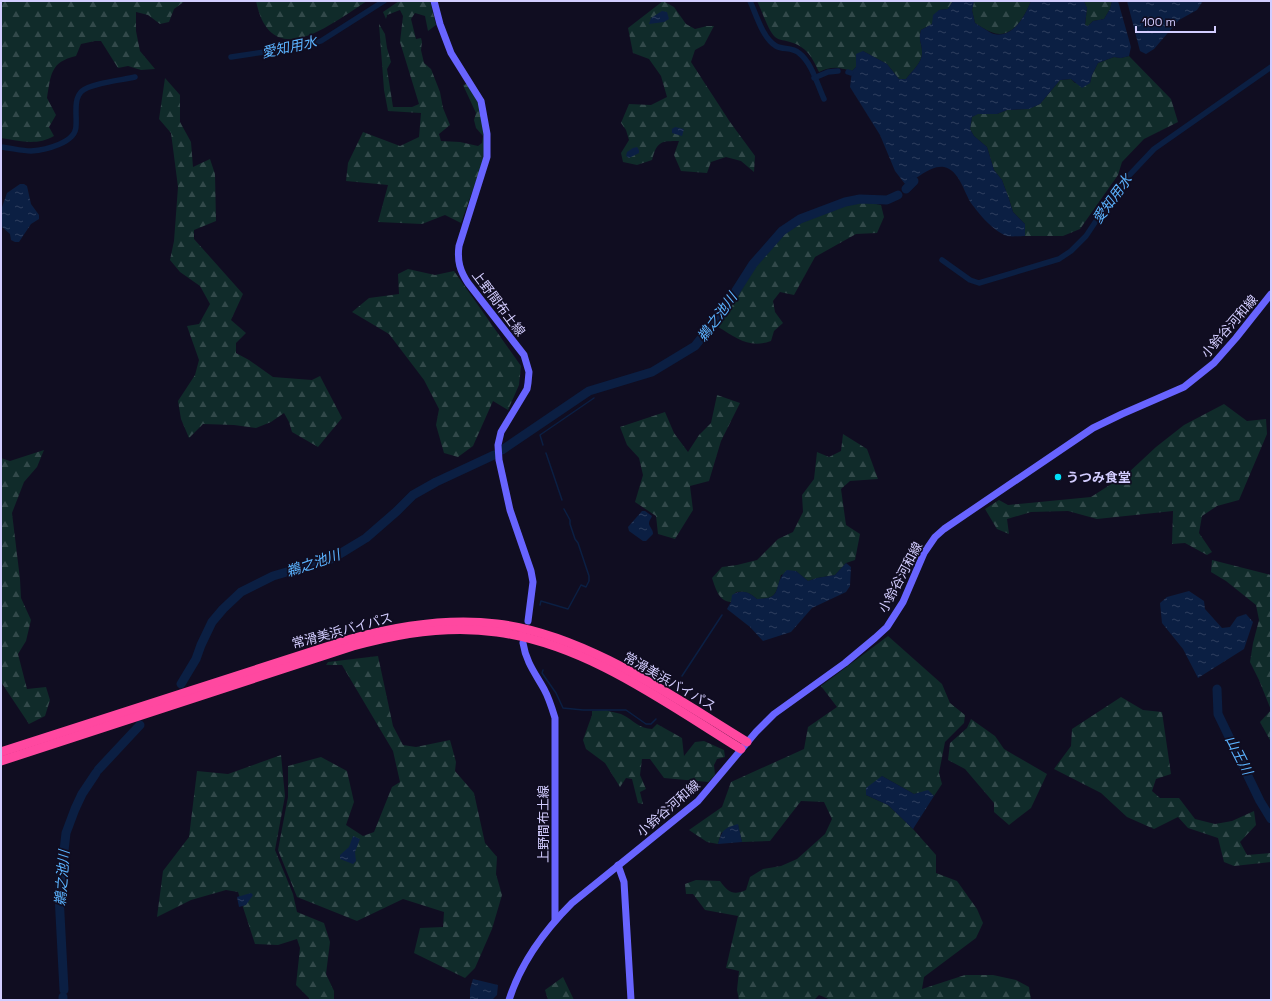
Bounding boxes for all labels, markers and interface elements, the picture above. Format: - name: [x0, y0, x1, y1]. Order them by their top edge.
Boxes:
- scale bar: [1136, 8, 1215, 34]
- text: 100 m: [1142, 14, 1176, 30]
- water label: 愛知用水: [260, 32, 320, 62]
- water label: 愛知用水: [1088, 169, 1137, 227]
- street label: 上野間布土線: [468, 267, 529, 340]
- water label: 鵜之池川: [693, 287, 742, 345]
- street label: 小鈴谷河和線: [1197, 291, 1261, 361]
- place label: うつみ食堂: [1066, 469, 1131, 486]
- marker: うつみ食堂: [1053, 472, 1063, 482]
- street label: 小鈴谷河和線: [875, 539, 926, 616]
- water label: 鵜之池川: [284, 545, 344, 581]
- street label: 常滑美浜バイパス: [290, 609, 394, 652]
- street label: 常滑美浜バイパス: [621, 648, 719, 715]
- water label: 山王川: [1221, 732, 1257, 780]
- street label: 小鈴谷河和線: [633, 776, 703, 840]
- street label: 上野間布土線: [535, 785, 552, 863]
- water label: 鵜之池川: [51, 847, 73, 907]

